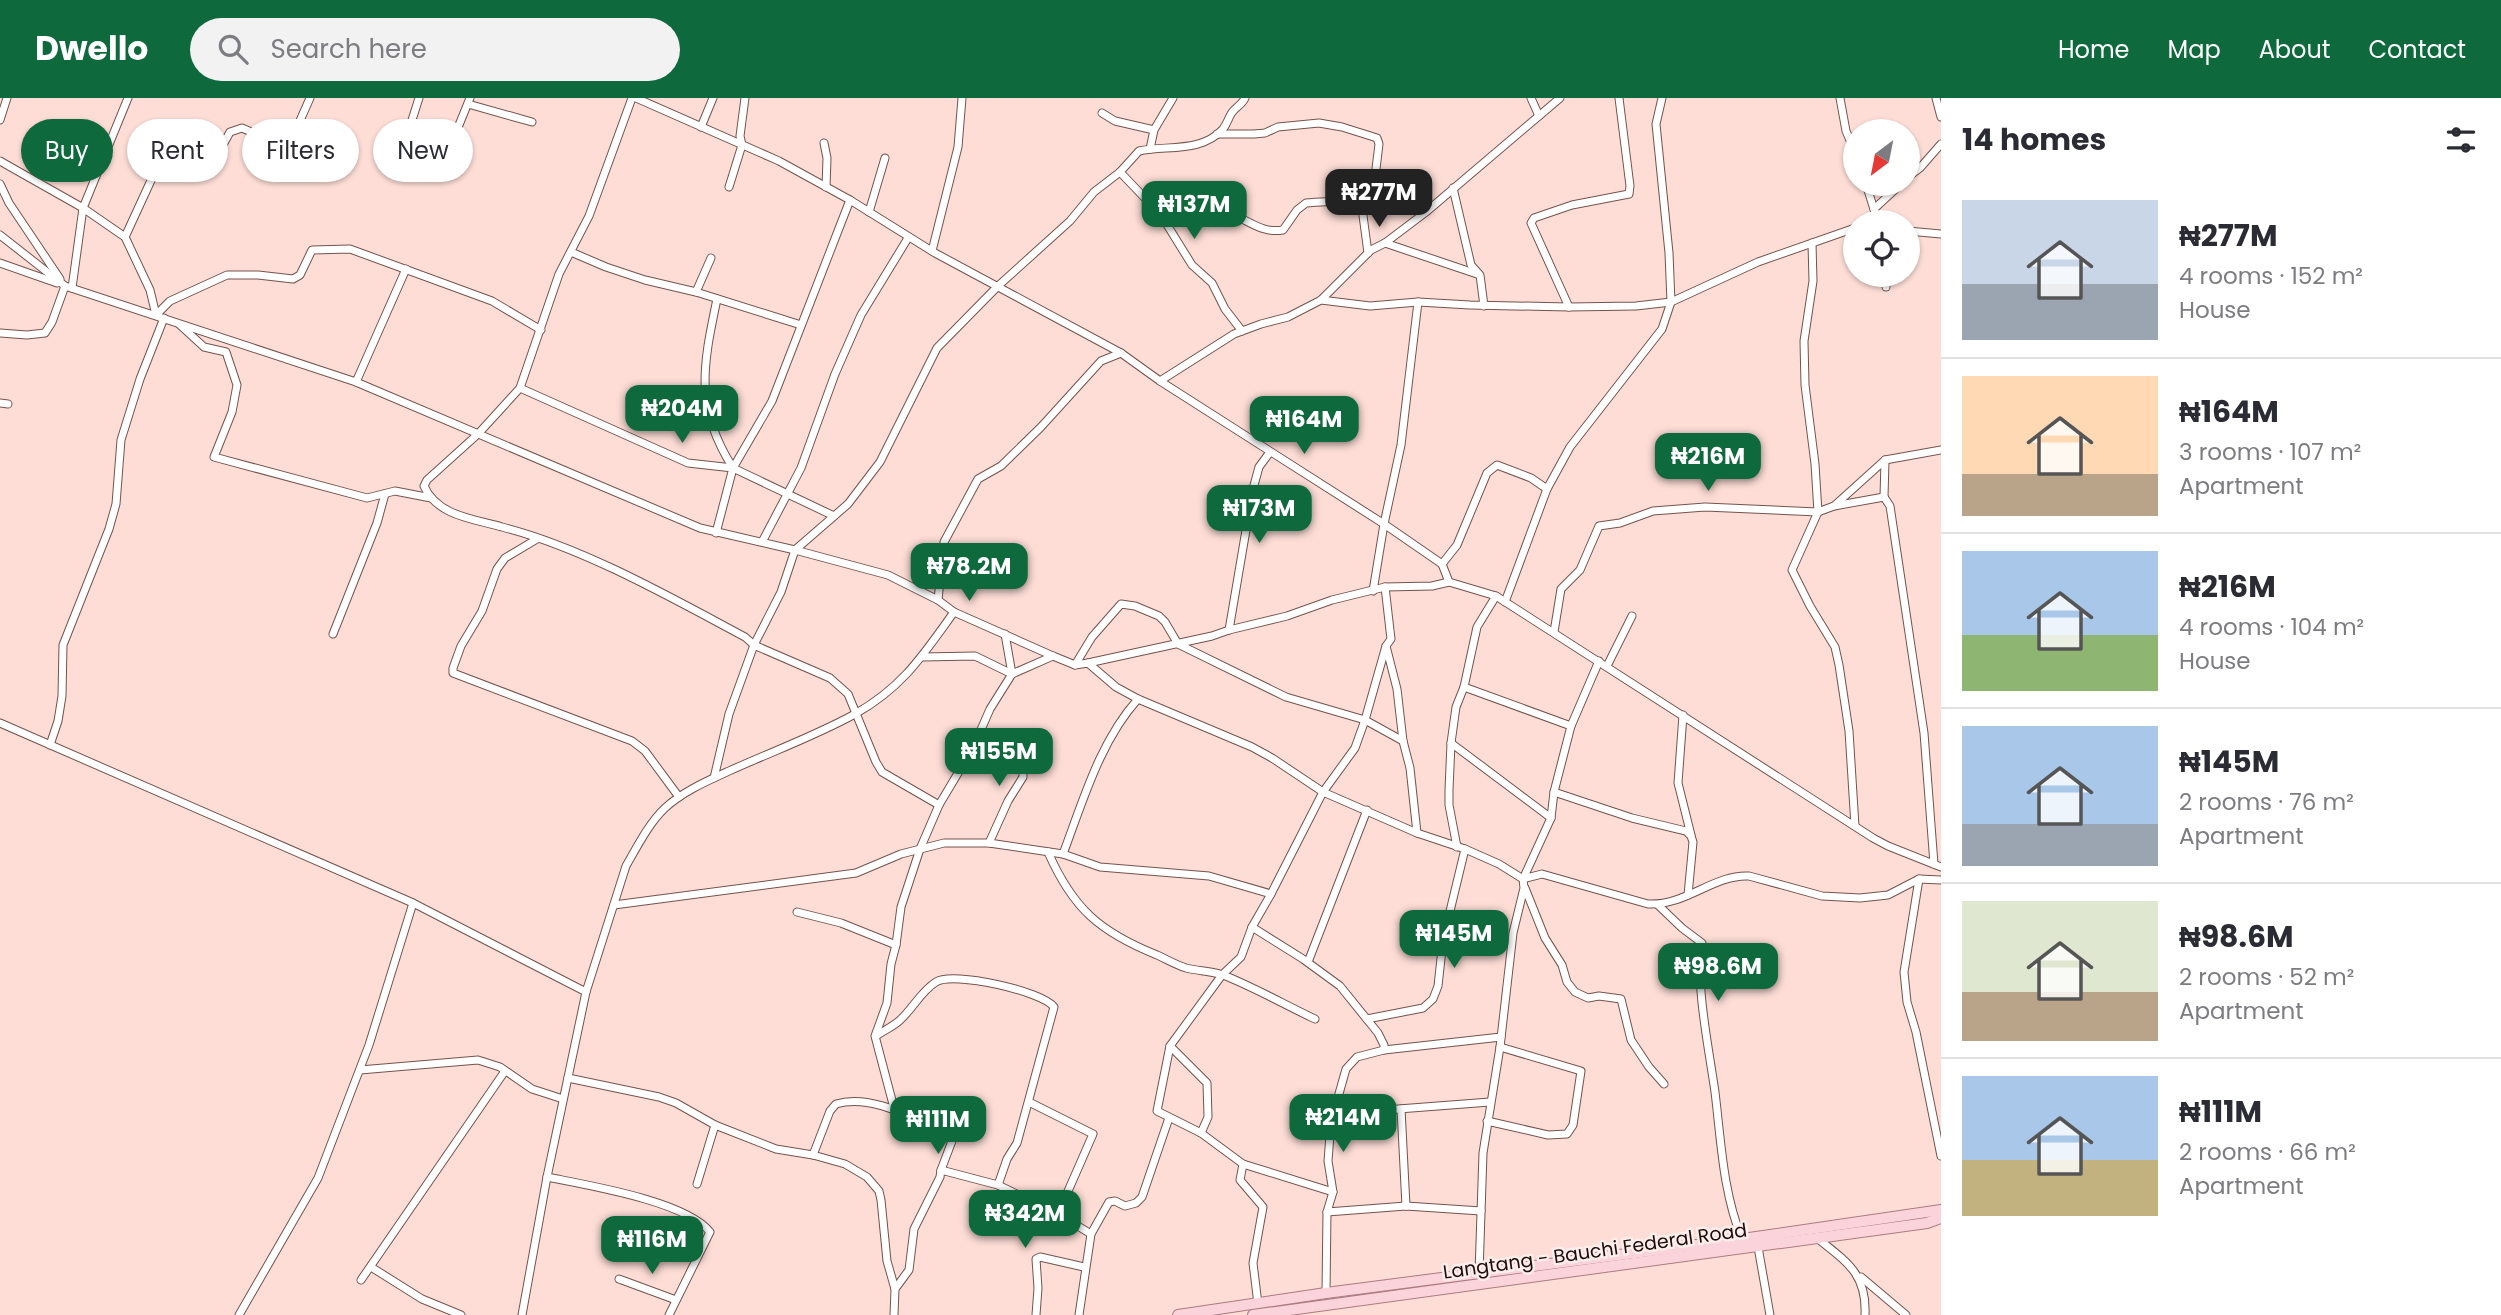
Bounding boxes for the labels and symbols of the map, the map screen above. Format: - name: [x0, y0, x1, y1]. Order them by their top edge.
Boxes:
- north arrow: [1843, 119, 1920, 196]
- pin: ₦277M: [1330, 170, 1428, 229]
- pin: ₦137M: [1145, 181, 1243, 241]
- pin: ₦204M: [633, 386, 731, 445]
- pin: ₦164M: [1255, 396, 1353, 456]
- pin: ₦216M: [1659, 434, 1757, 493]
- pin: ₦173M: [1210, 486, 1308, 545]
- pin: ₦78.2M: [912, 544, 1026, 603]
- pin: ₦155M: [950, 728, 1048, 788]
- pin: ₦145M: [1405, 910, 1503, 970]
- pin: ₦98.6M: [1661, 944, 1775, 1003]
- pin: ₦214M: [1294, 1094, 1392, 1154]
- pin: ₦111M: [889, 1096, 987, 1156]
- pin: ₦342M: [976, 1190, 1074, 1250]
- pin: ₦116M: [603, 1216, 701, 1276]
- street label: Langtang - Bauchi Federal Road: [1441, 1216, 1749, 1286]

